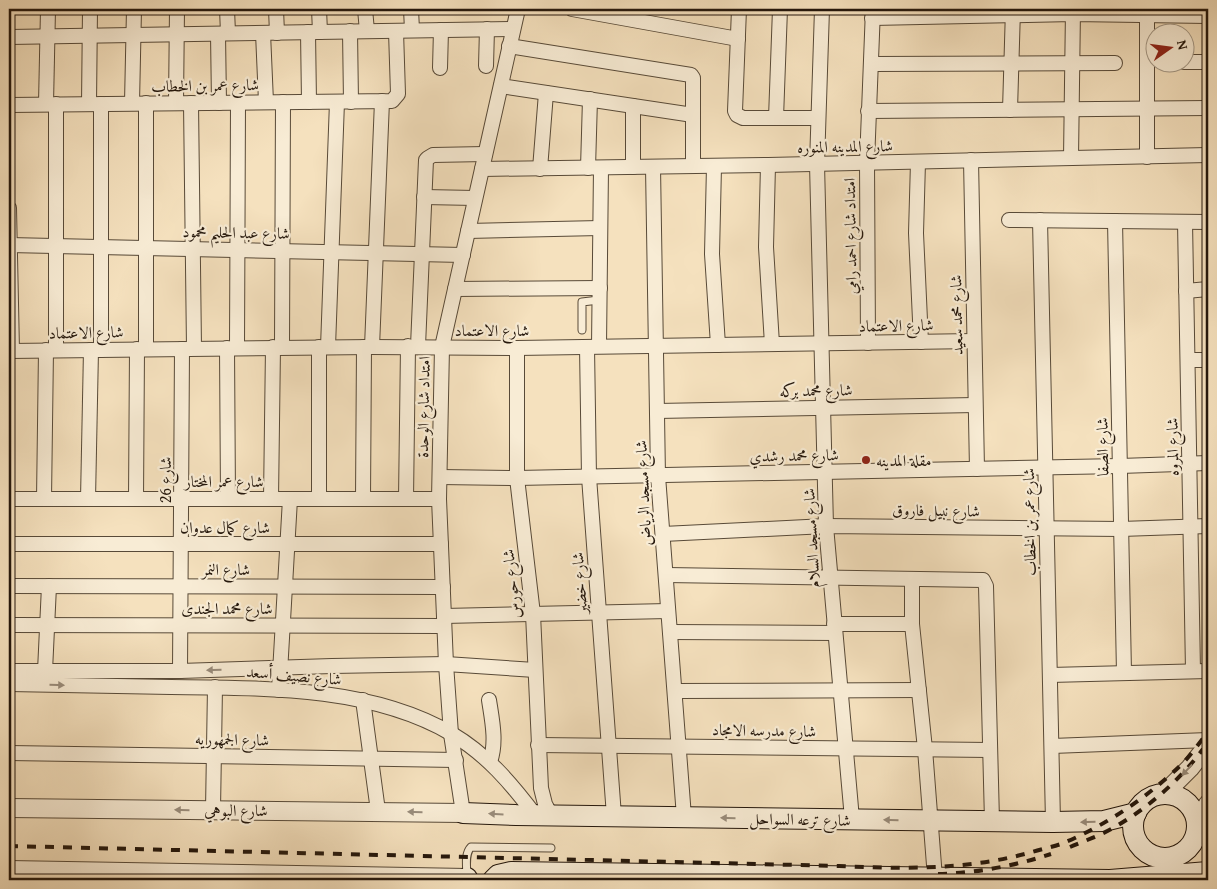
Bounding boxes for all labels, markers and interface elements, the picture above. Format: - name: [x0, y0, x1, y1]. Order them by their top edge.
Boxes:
- north arrow: [1144, 22, 1194, 72]
- text: N: [1172, 38, 1194, 52]
- street label: شارع عمر بن الخطاب: [151, 72, 259, 100]
- street label: شارع المدينه المنوره: [797, 133, 893, 161]
- street label: امتداد شارع احمد رامي: [837, 178, 865, 294]
- street label: شارع عبد الحليم محمود: [182, 219, 290, 250]
- street label: شارع محمد سعيد: [943, 275, 971, 355]
- street label: شارع الاعتماد: [858, 312, 934, 340]
- street label: شارع الاعتماد: [455, 318, 529, 344]
- street label: شارع الاعتماد: [48, 319, 124, 347]
- street label: امتداد شارع الوحدة: [410, 356, 438, 458]
- street label: شارع محمد بركه: [779, 377, 853, 405]
- street label: شارع الصفا: [1089, 417, 1117, 477]
- street label: شارع المروه: [1159, 418, 1187, 476]
- street label: شارع مسجد الرياض: [628, 439, 660, 546]
- street label: شارع محمد رشدي: [749, 442, 839, 470]
- place label: مقلة المدينه: [876, 448, 931, 472]
- marker: مقلة المدينه: [860, 454, 872, 466]
- street label: شارع 26: [153, 457, 179, 503]
- street label: شارع عمر بن الخطاب: [1016, 468, 1044, 576]
- street label: شارع عمر المختار: [182, 469, 264, 495]
- street label: شارع مسجد السلام: [796, 487, 829, 588]
- street label: شارع نبيل فاروق: [892, 497, 980, 525]
- street label: شارع كمال عدوان: [180, 515, 270, 541]
- street label: شارع حورس: [495, 548, 529, 620]
- street label: شارع خضير: [565, 551, 595, 617]
- street label: شارع النمر: [200, 557, 250, 583]
- street label: شارع محمد الجندى: [181, 596, 273, 622]
- street label: شارع نصيف أسعد: [245, 659, 343, 693]
- one-way arrow: [206, 667, 222, 675]
- one-way arrow: [50, 681, 66, 689]
- street label: شارع مدرسه الامجاد: [712, 717, 816, 745]
- street label: شارع الجمهوريه: [195, 726, 269, 754]
- one-way arrow: [1181, 764, 1193, 776]
- street label: شارع البوهي: [204, 798, 268, 824]
- one-way arrow: [174, 806, 190, 814]
- street label: شارع ترعه السواحل: [749, 806, 851, 834]
- one-way arrow: [406, 808, 422, 816]
- one-way arrow: [488, 810, 504, 818]
- one-way arrow: [720, 814, 736, 822]
- one-way arrow: [883, 816, 899, 824]
- one-way arrow: [1080, 818, 1096, 826]

